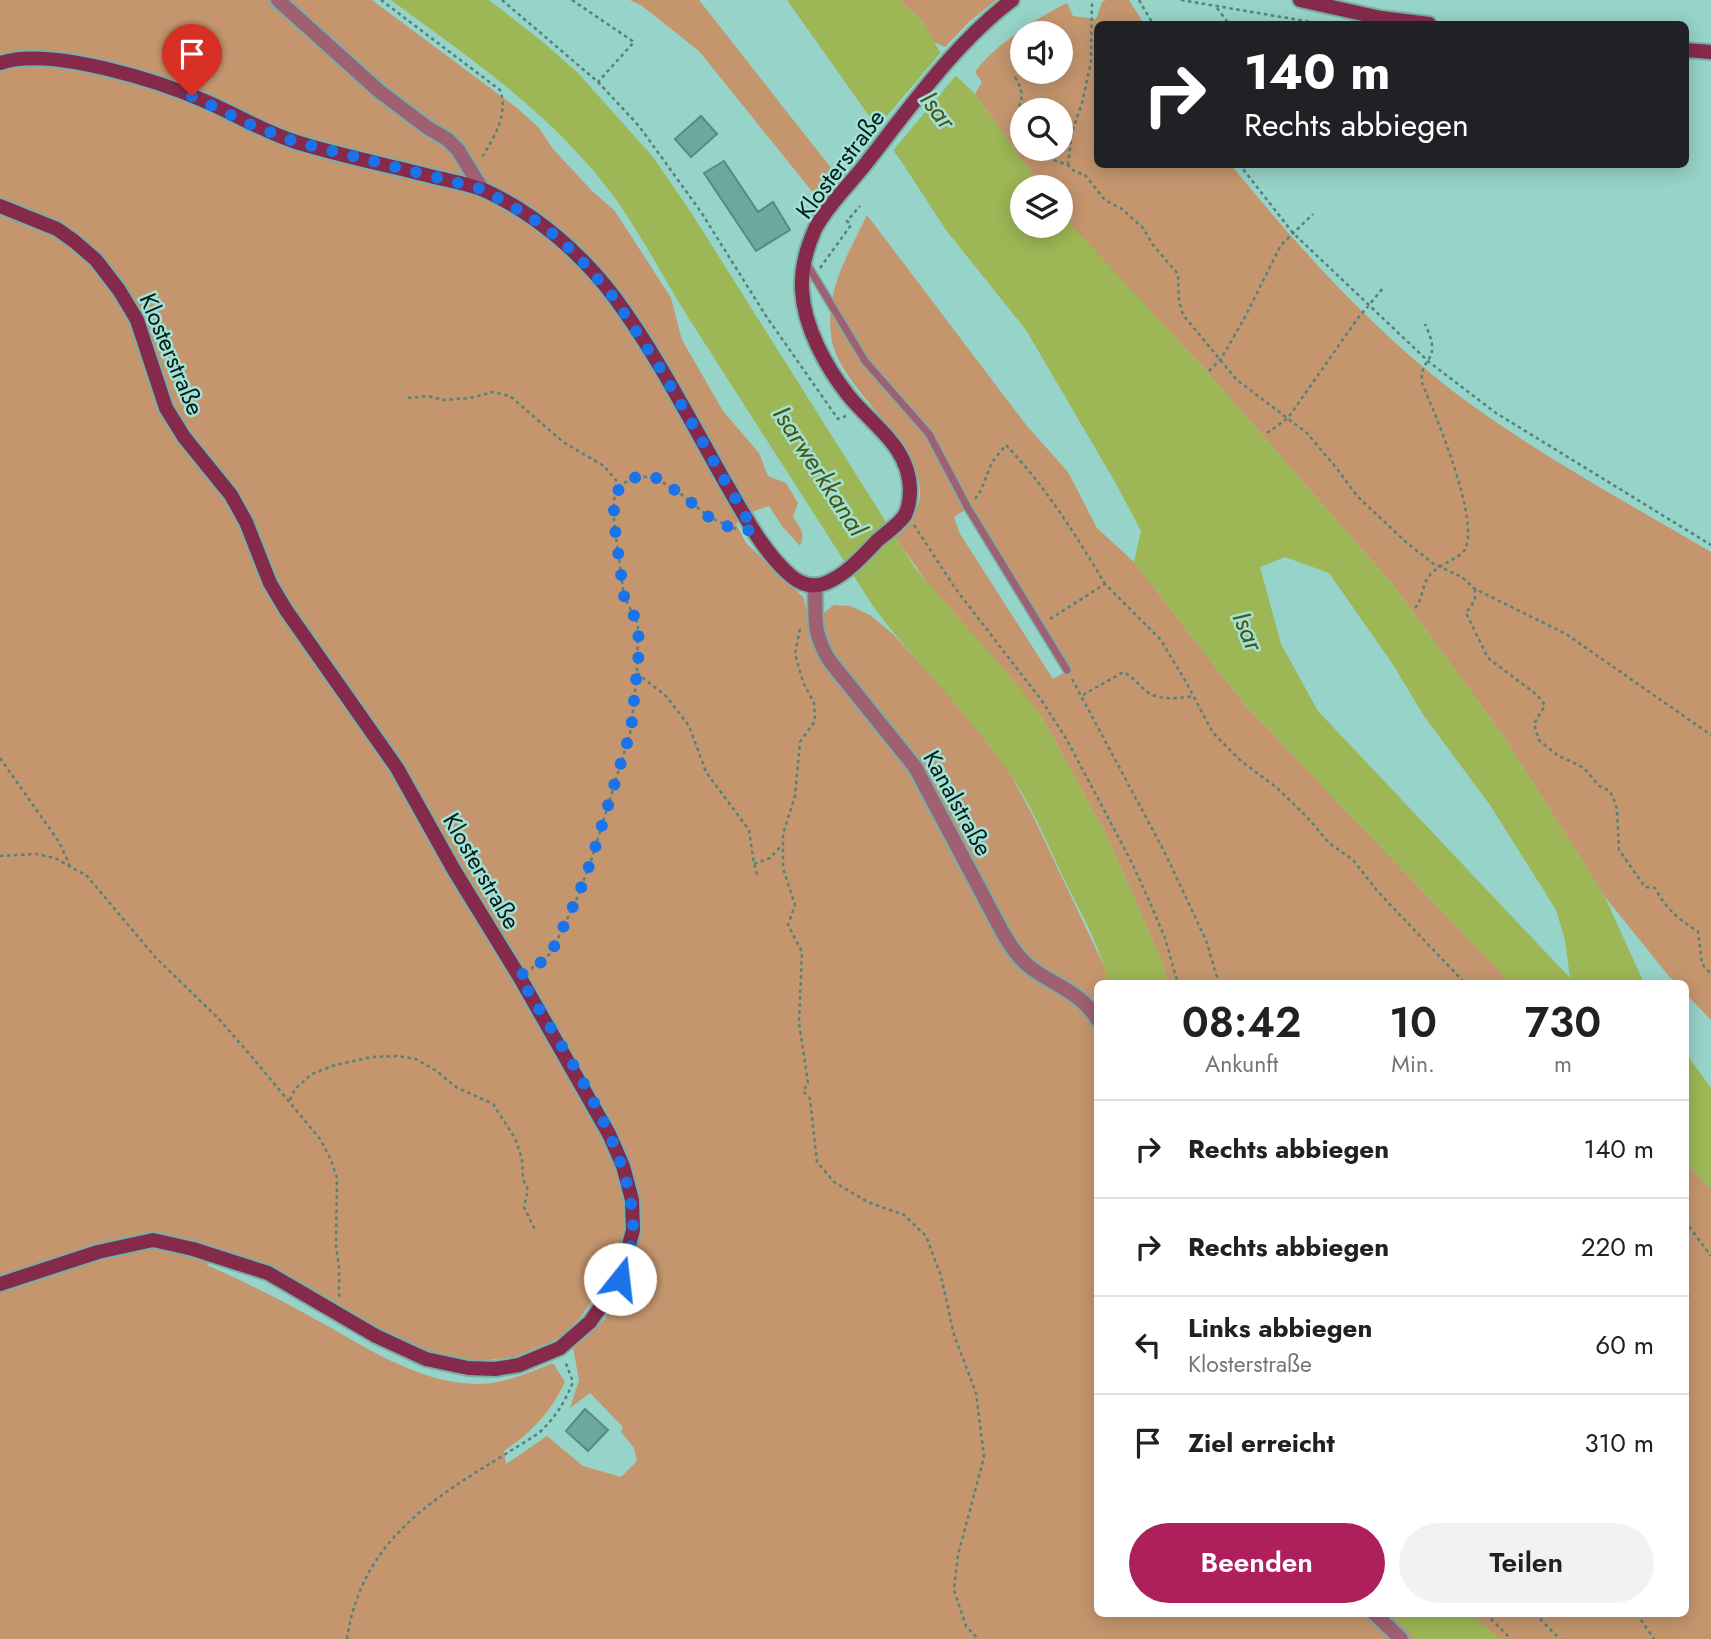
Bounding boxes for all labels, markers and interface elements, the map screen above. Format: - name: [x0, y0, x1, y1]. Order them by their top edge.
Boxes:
- map controls: [1010, 21, 1073, 238]
- button: sound: [1010, 21, 1073, 84]
- pin: [162, 24, 222, 96]
- icon: arrive: [173, 35, 211, 73]
- text: 140 m: [1244, 37, 1390, 107]
- icon: right: [1129, 49, 1220, 140]
- water label: Isar: [911, 83, 966, 138]
- button: search: [1010, 98, 1073, 161]
- street label: Klosterstraße: [787, 102, 893, 226]
- text: Rechts abbiegen: [1244, 102, 1469, 148]
- button: layers: [1010, 175, 1073, 238]
- street label: Klosterstraße: [131, 288, 213, 420]
- water label: Isarwerkkanal: [764, 398, 877, 545]
- water label: Isar: [1223, 605, 1274, 658]
- street label: Kanalstraße: [915, 744, 1001, 862]
- street label: Klosterstraße: [435, 806, 529, 936]
- text: 08:42: [1182, 992, 1302, 1053]
- text: 10: [1389, 992, 1437, 1053]
- text: 730: [1525, 992, 1601, 1053]
- text: Ankunft: [1205, 1047, 1278, 1081]
- text: Min.: [1391, 1047, 1435, 1081]
- text: m: [1554, 1047, 1572, 1081]
- icon: right: [1129, 1130, 1167, 1168]
- text: Rechts abbiegen: [1188, 1130, 1389, 1168]
- text: 140 m: [1583, 1130, 1654, 1168]
- icon: right: [1129, 1228, 1167, 1266]
- text: Rechts abbiegen: [1188, 1228, 1389, 1266]
- text: 220 m: [1581, 1228, 1654, 1266]
- position arrow: [583, 1242, 657, 1316]
- text: Links abbiegen: [1188, 1309, 1372, 1347]
- icon: left: [1129, 1326, 1167, 1364]
- text: 60 m: [1595, 1326, 1654, 1364]
- text: Klosterstraße: [1188, 1347, 1312, 1381]
- icon: arrive: [1129, 1424, 1167, 1462]
- text: Ziel erreicht: [1188, 1424, 1335, 1462]
- text: 310 m: [1584, 1424, 1654, 1462]
- button: Beenden: [1129, 1523, 1385, 1603]
- button: Teilen: [1399, 1523, 1654, 1603]

